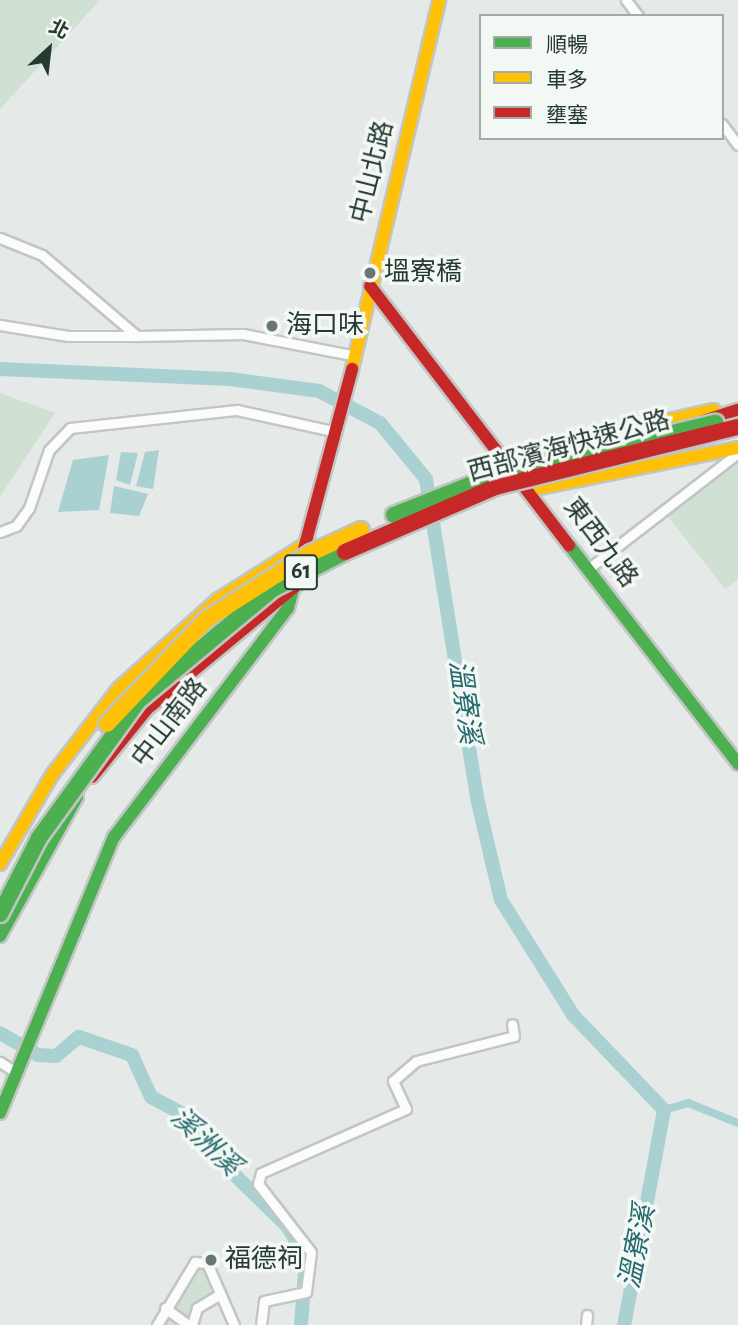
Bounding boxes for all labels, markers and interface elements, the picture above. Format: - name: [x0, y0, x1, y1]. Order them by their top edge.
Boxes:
- north arrow: [14, 14, 84, 84]
- legend: [479, 14, 724, 140]
- text: 北: [46, 17, 72, 43]
- text: 順暢: [546, 35, 588, 56]
- text: 車多: [546, 70, 588, 91]
- text: 壅塞: [546, 105, 588, 126]
- street label: 中山北路: [345, 118, 401, 226]
- place label: 塭寮橋: [384, 257, 462, 289]
- marker: 塭寮橋: [362, 265, 378, 281]
- place label: 海口味: [286, 310, 364, 342]
- marker: 海口味: [264, 318, 280, 334]
- street label: 西部濱海快速公路: [465, 405, 673, 489]
- street label: 東西九路: [556, 492, 644, 594]
- road number: 61: [284, 552, 318, 592]
- water label: 溫寮溪: [442, 658, 486, 746]
- street label: 中山南路: [126, 672, 214, 774]
- water label: 溪洲溪: [163, 1101, 247, 1183]
- water label: 溫寮溪: [613, 1203, 663, 1291]
- place label: 福德祠: [225, 1244, 303, 1276]
- marker: 福德祠: [203, 1252, 219, 1268]

